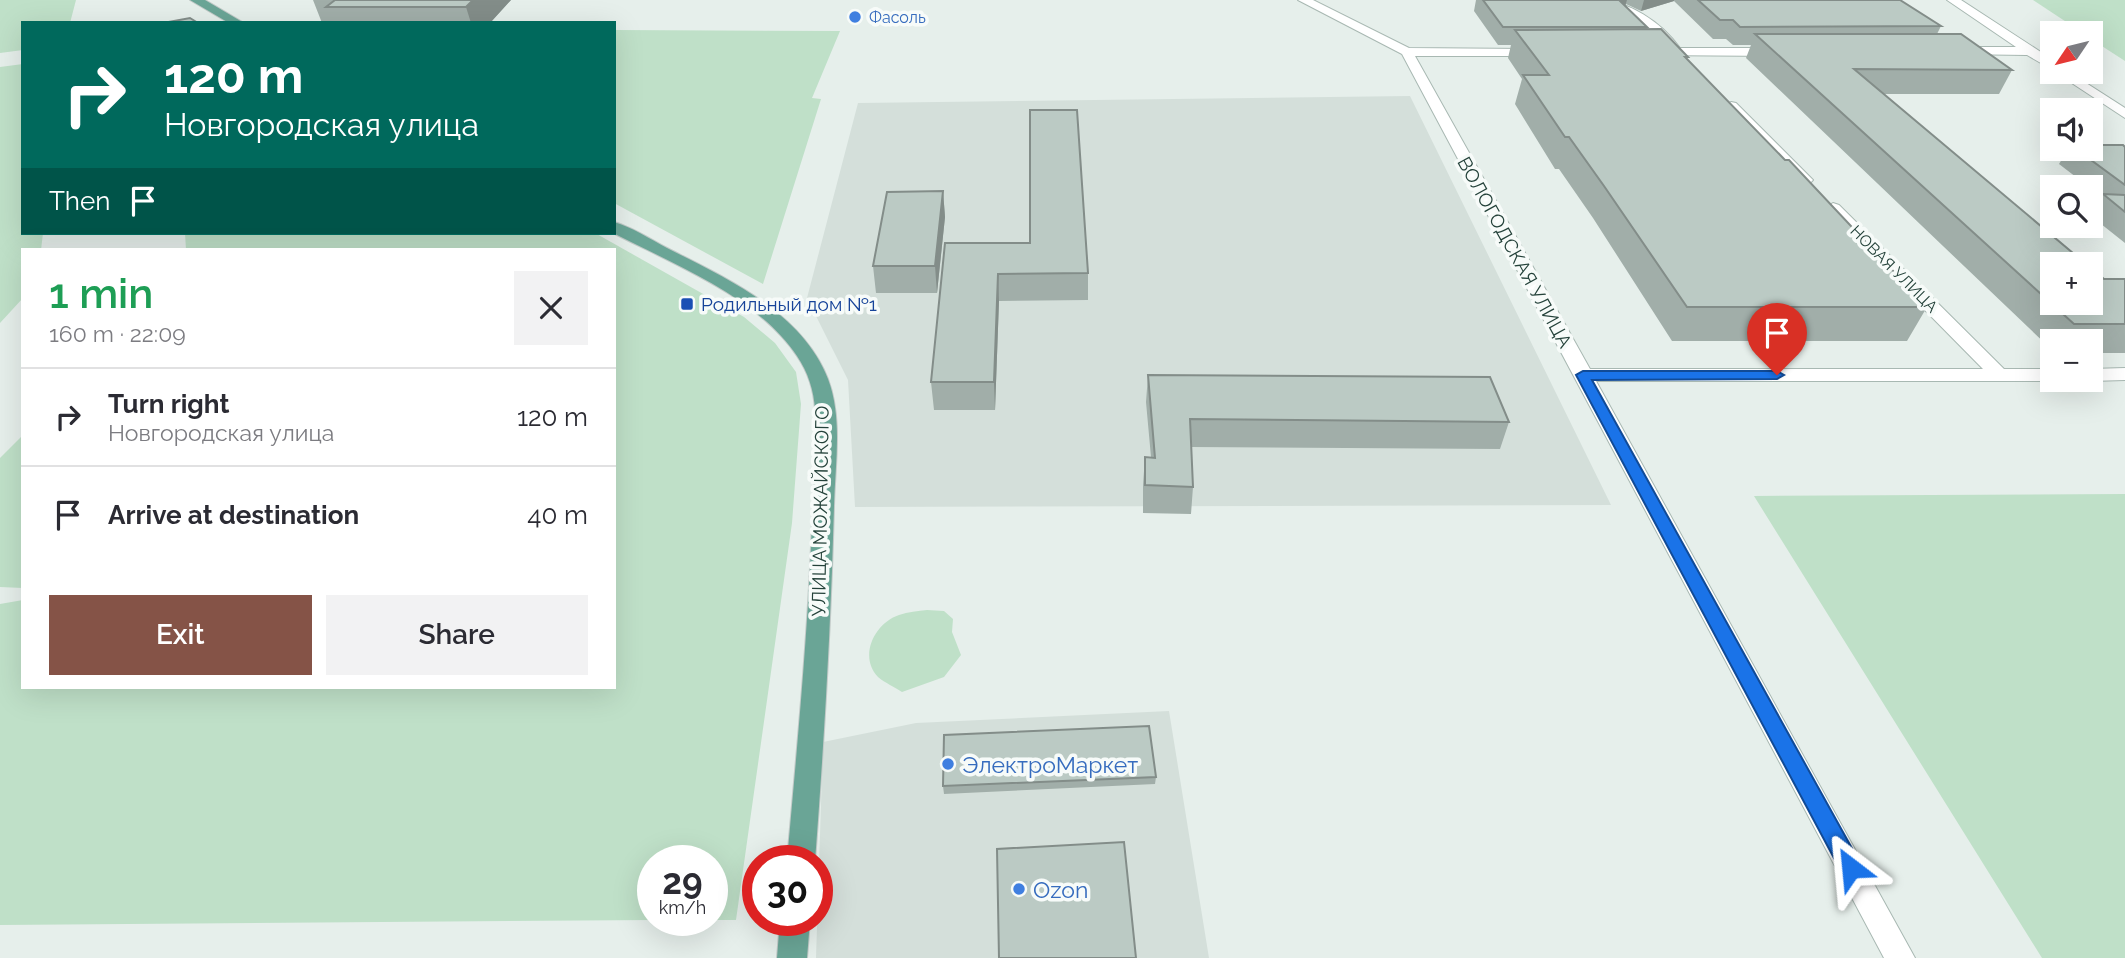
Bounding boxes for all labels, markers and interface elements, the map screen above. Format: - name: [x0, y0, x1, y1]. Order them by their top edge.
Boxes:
- place label: Фасоль: [869, 8, 926, 27]
- marker: Фасоль: [847, 9, 863, 25]
- north arrow: [2040, 21, 2104, 84]
- map controls: [2040, 21, 2103, 392]
- text: 120 m: [164, 47, 303, 104]
- icon: right: [49, 49, 140, 140]
- button: sound: [2040, 98, 2103, 161]
- text: Новгородская улица: [164, 106, 479, 143]
- street label: ВОЛОГОДСКАЯ УЛИЦА: [1453, 153, 1577, 351]
- button: search: [2040, 175, 2103, 238]
- icon: arrive: [124, 182, 162, 220]
- text: Then: [49, 186, 110, 216]
- street label: НОВАЯ УЛИЦА: [1846, 221, 1942, 317]
- button: +: [2040, 252, 2103, 315]
- text: 1 min: [49, 269, 153, 318]
- button: close: [514, 271, 588, 345]
- place label: Родильный дом №1: [701, 293, 877, 315]
- marker: Родильный дом №1: [679, 296, 695, 312]
- pin: [1747, 303, 1807, 375]
- icon: arrive: [1758, 314, 1796, 352]
- text: 160 m · 22:09: [49, 320, 186, 347]
- button: −: [2040, 329, 2103, 392]
- text: Turn right: [108, 389, 229, 419]
- icon: right: [49, 398, 87, 436]
- text: 120 m: [517, 402, 588, 432]
- street label: УЛИЦА МОЖАЙСКОГО: [807, 406, 833, 616]
- text: Новгородская улица: [108, 419, 334, 446]
- icon: arrive: [49, 496, 87, 534]
- text: Arrive at destination: [108, 500, 359, 530]
- text: 40 m: [527, 500, 588, 530]
- button: Exit: [49, 595, 312, 675]
- button: Share: [326, 595, 588, 675]
- place label: ЭлектроМаркет: [962, 751, 1138, 778]
- marker: ЭлектроМаркет: [940, 756, 956, 772]
- position arrow: [1814, 831, 1888, 905]
- speed limit sign: 30: [742, 845, 833, 936]
- text: 29: [662, 861, 703, 902]
- place label: Ozon: [1033, 876, 1088, 903]
- marker: Ozon: [1011, 881, 1027, 897]
- text: km/h: [659, 897, 706, 918]

